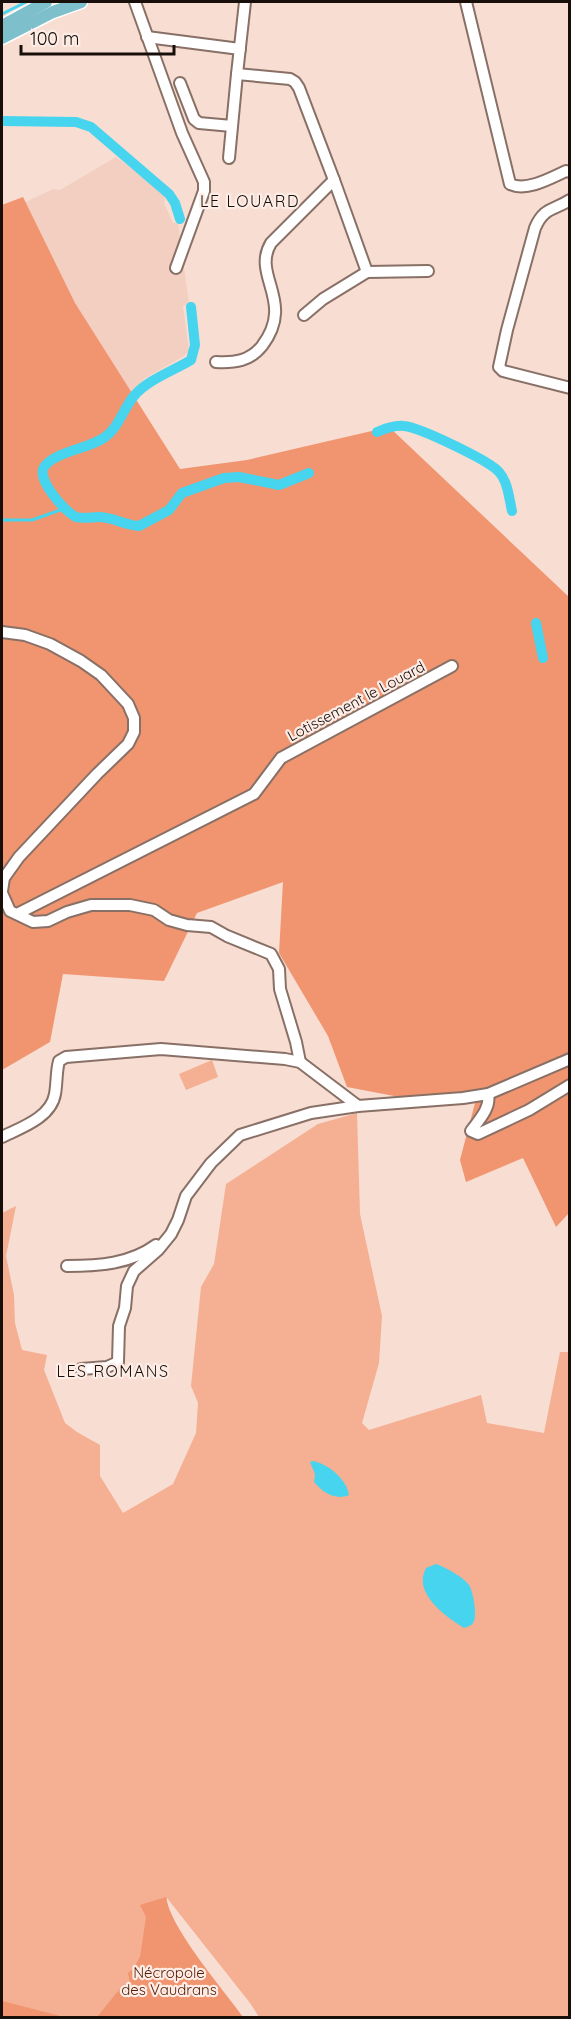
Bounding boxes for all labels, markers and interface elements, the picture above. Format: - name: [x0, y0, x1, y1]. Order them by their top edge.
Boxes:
- scale bar: [21, 18, 174, 56]
- text: 100 m: [30, 27, 79, 50]
- district label: LE LOUARD: [200, 191, 300, 211]
- street label: Lotissement le Louard: [284, 657, 428, 745]
- district label: LES ROMANS: [56, 1361, 170, 1381]
- park label: Nécropole des Vaudrans: [121, 1963, 217, 1999]

